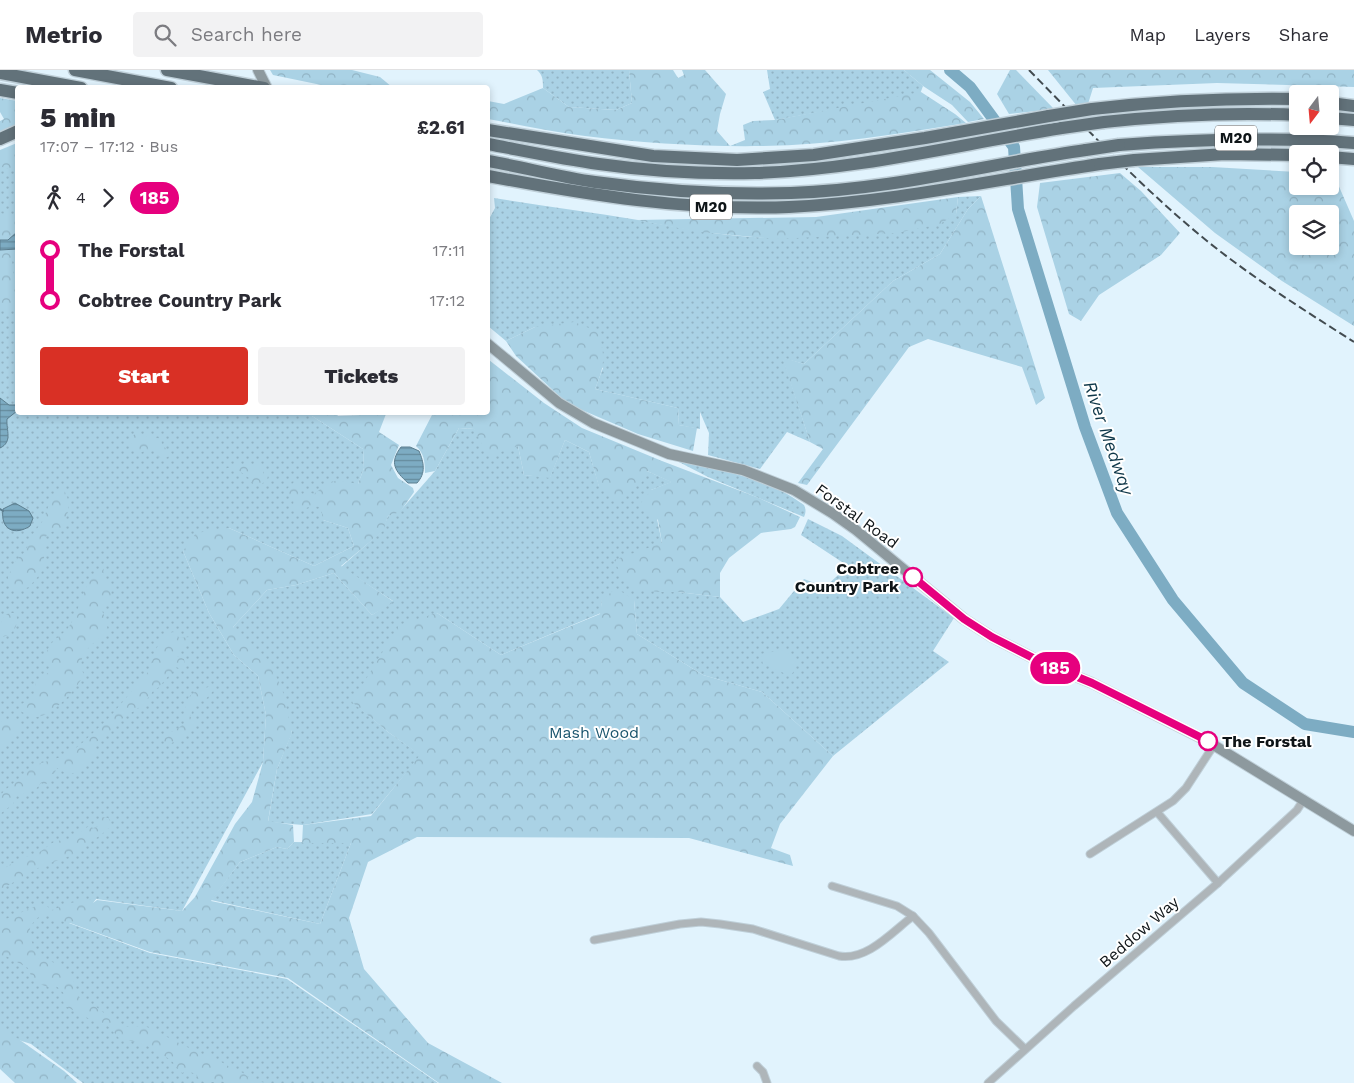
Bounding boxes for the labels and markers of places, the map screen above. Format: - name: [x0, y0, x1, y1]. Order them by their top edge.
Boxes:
- place label: Cobtree Country Park: [795, 559, 899, 596]
- marker: Cobtree Country Park: [903, 567, 923, 587]
- marker: The Forstal: [1198, 731, 1218, 751]
- place label: The Forstal: [1222, 732, 1312, 751]

